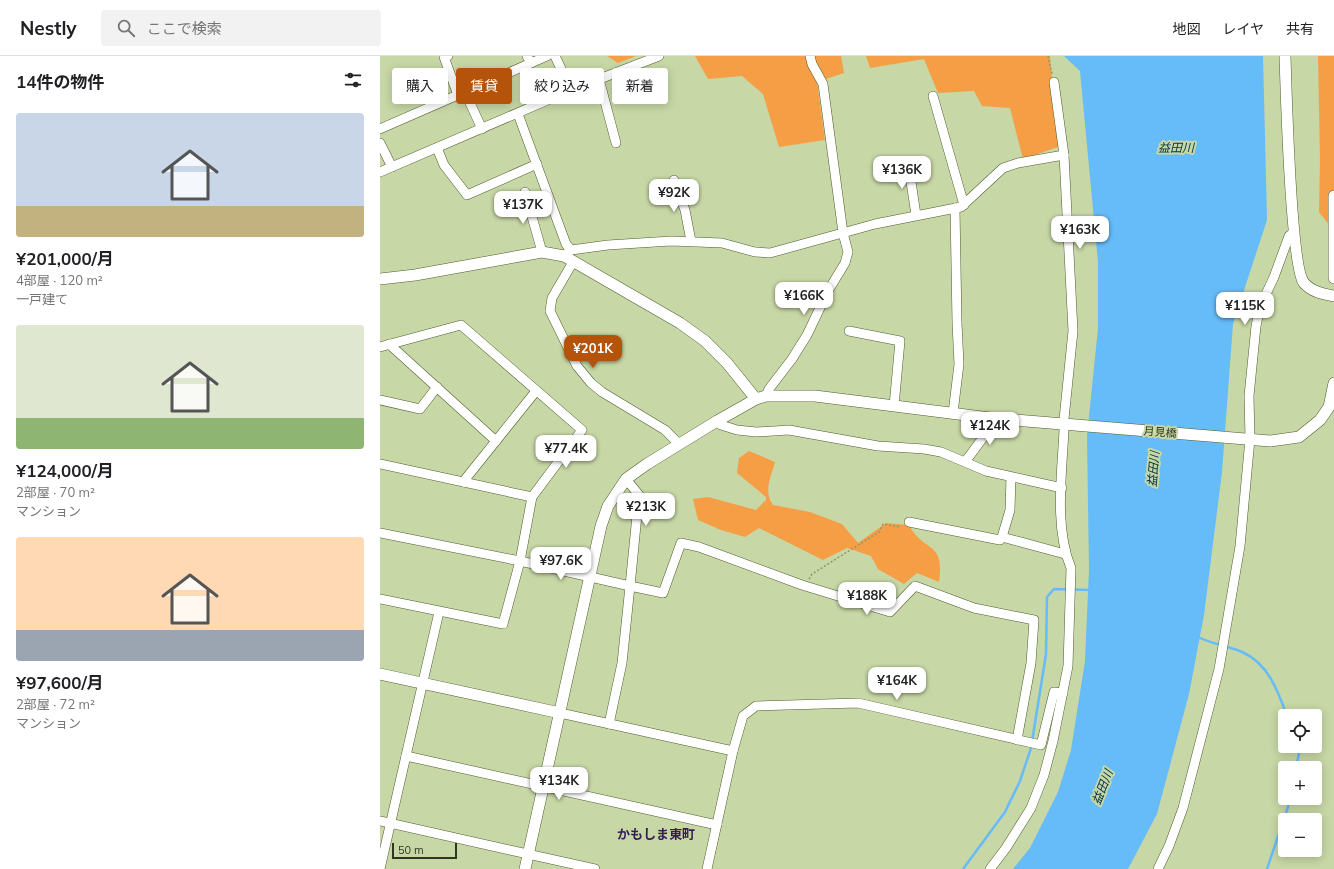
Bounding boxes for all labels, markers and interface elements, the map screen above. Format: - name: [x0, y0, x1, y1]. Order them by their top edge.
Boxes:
- search box: [101, 10, 381, 46]
- text: Nestly: [20, 16, 77, 40]
- icon: search: [115, 17, 137, 39]
- text: ここで検索: [147, 19, 222, 38]
- text: 地図: [1172, 20, 1200, 38]
- text: レイヤ: [1222, 20, 1264, 38]
- text: 共有: [1286, 20, 1314, 38]
- chip: 購入: [392, 68, 448, 104]
- chip: 賃貸: [456, 68, 512, 104]
- chip: 絞り込み: [520, 68, 604, 104]
- chip: 新着: [612, 68, 668, 104]
- icon: filters: [342, 69, 364, 91]
- text: 14件の物件: [16, 71, 104, 92]
- icon: home: [154, 139, 226, 211]
- water label: 益田川: [1158, 140, 1196, 155]
- pin: ¥136K: [874, 156, 930, 190]
- text: ¥136K: [882, 161, 922, 177]
- pin: ¥92K: [650, 179, 698, 213]
- text: ¥92K: [658, 184, 690, 200]
- pin: ¥137K: [495, 191, 551, 225]
- text: ¥137K: [503, 196, 543, 212]
- pin: ¥163K: [1052, 216, 1108, 250]
- text: ¥163K: [1060, 221, 1100, 237]
- text: ¥201,000/月: [16, 248, 114, 269]
- text: 4部屋 · 120 m²: [16, 272, 103, 288]
- pin: ¥166K: [776, 282, 832, 316]
- text: ¥166K: [784, 287, 824, 303]
- text: 一戸建て: [16, 291, 68, 307]
- pin: ¥115K: [1217, 292, 1273, 326]
- text: ¥115K: [1225, 297, 1265, 313]
- pin: ¥201K: [565, 335, 621, 369]
- text: ¥201K: [573, 340, 613, 356]
- icon: home: [154, 351, 226, 423]
- pin: ¥124K: [962, 412, 1018, 446]
- text: ¥124K: [970, 417, 1010, 433]
- street label: 月見橋: [1143, 424, 1177, 440]
- pin: ¥77.4K: [533, 435, 599, 469]
- text: ¥77.4K: [544, 440, 588, 456]
- water label: 益田川: [1144, 448, 1162, 488]
- text: ¥124,000/月: [16, 460, 114, 481]
- text: 2部屋 · 70 m²: [16, 484, 95, 500]
- pin: ¥213K: [618, 493, 674, 527]
- text: ¥213K: [626, 498, 666, 514]
- text: マンション: [16, 503, 81, 519]
- pin: ¥97.6K: [528, 547, 594, 581]
- text: ¥97.6K: [539, 552, 583, 568]
- icon: home: [154, 563, 226, 635]
- pin: ¥188K: [839, 582, 895, 616]
- text: ¥188K: [847, 587, 887, 603]
- pin: ¥164K: [869, 667, 925, 701]
- text: ¥97,600/月: [16, 672, 104, 693]
- text: ¥164K: [877, 672, 917, 688]
- text: 2部屋 · 72 m²: [16, 696, 95, 712]
- map controls: [1278, 709, 1322, 857]
- button: locate: [1278, 709, 1322, 753]
- text: マンション: [16, 715, 81, 731]
- button: +: [1278, 761, 1322, 805]
- water label: 益田川: [1088, 766, 1116, 807]
- pin: ¥134K: [531, 767, 587, 801]
- text: ¥134K: [539, 772, 579, 788]
- button: −: [1278, 813, 1322, 857]
- district label: かもしま東町: [617, 826, 695, 842]
- scale bar: [392, 841, 457, 860]
- text: 50 m: [398, 843, 424, 857]

